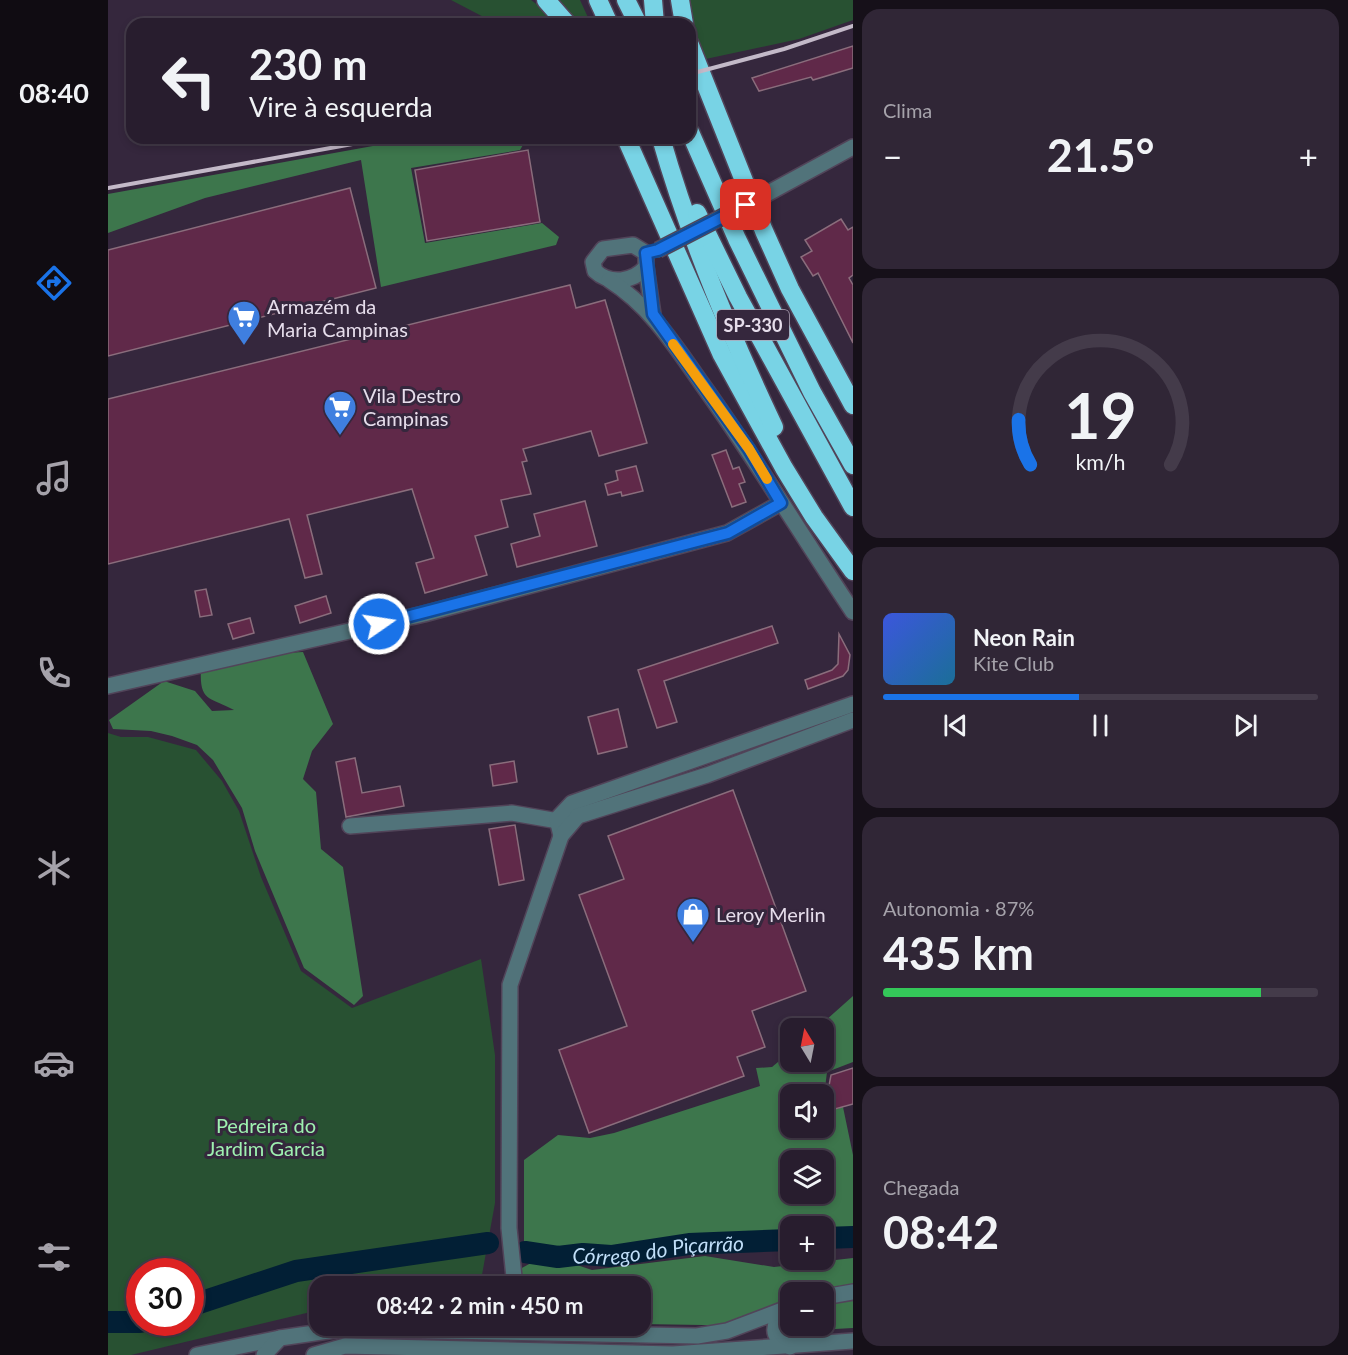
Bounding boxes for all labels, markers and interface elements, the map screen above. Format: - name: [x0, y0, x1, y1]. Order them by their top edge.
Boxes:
- text: 230 m: [249, 39, 367, 89]
- icon: left: [150, 42, 228, 120]
- text: 08:40: [19, 76, 89, 109]
- text: Vire à esquerda: [249, 90, 433, 123]
- text: Clima: [883, 98, 932, 122]
- text: 21.5°: [1047, 128, 1154, 182]
- text: −: [883, 136, 902, 176]
- text: +: [1299, 136, 1318, 176]
- pin: [720, 179, 771, 230]
- icon: arrive: [729, 188, 762, 221]
- icon: directions: [33, 262, 75, 304]
- place label: Armazém da Maria Campinas: [267, 294, 408, 341]
- supermarket icon: Armazém da Maria Campinas: [226, 299, 262, 346]
- road number: SP-330: [717, 310, 789, 340]
- text: 19: [1064, 377, 1137, 452]
- place label: Vila Destro Campinas: [363, 383, 461, 430]
- supermarket icon: Vila Destro Campinas: [322, 389, 358, 436]
- text: km/h: [1075, 450, 1126, 476]
- icon: music: [33, 457, 75, 499]
- position arrow: [347, 592, 411, 656]
- text: Neon Rain: [973, 624, 1075, 651]
- text: Kite Club: [973, 651, 1054, 675]
- icon: phone: [33, 652, 75, 694]
- icon: previous: [939, 709, 972, 742]
- icon: pause: [1084, 709, 1117, 742]
- icon: next: [1229, 709, 1262, 742]
- icon: climate: [33, 847, 75, 889]
- shop icon: Leroy Merlin: [675, 896, 711, 943]
- text: Autonomia · 87%: [883, 896, 1034, 920]
- place label: Leroy Merlin: [716, 902, 826, 926]
- text: 435 km: [883, 926, 1034, 980]
- north arrow: [780, 1018, 834, 1072]
- map controls: [780, 1018, 834, 1336]
- icon: car: [33, 1042, 75, 1084]
- button: sound: [780, 1084, 834, 1138]
- park label: Pedreira do Jardim Garcia: [207, 1113, 325, 1160]
- button: layers: [780, 1150, 834, 1204]
- text: Chegada: [883, 1175, 960, 1199]
- text: 08:42: [883, 1205, 999, 1259]
- button: +: [780, 1216, 834, 1270]
- water label: Córrego do Piçarrão: [571, 1229, 744, 1269]
- icon: filters: [33, 1236, 75, 1278]
- speed limit sign: 30: [126, 1258, 204, 1336]
- button: −: [780, 1282, 834, 1336]
- text: 08:42 · 2 min · 450 m: [377, 1292, 583, 1319]

